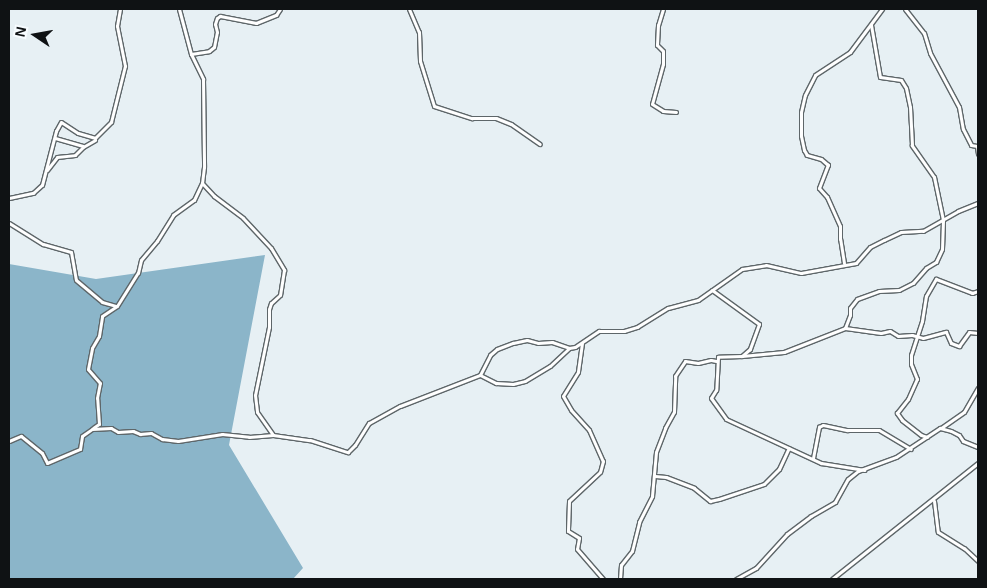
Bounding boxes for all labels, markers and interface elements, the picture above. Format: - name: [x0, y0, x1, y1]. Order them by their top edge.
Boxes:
- north arrow: [10, 10, 60, 60]
- text: N: [11, 25, 29, 38]

